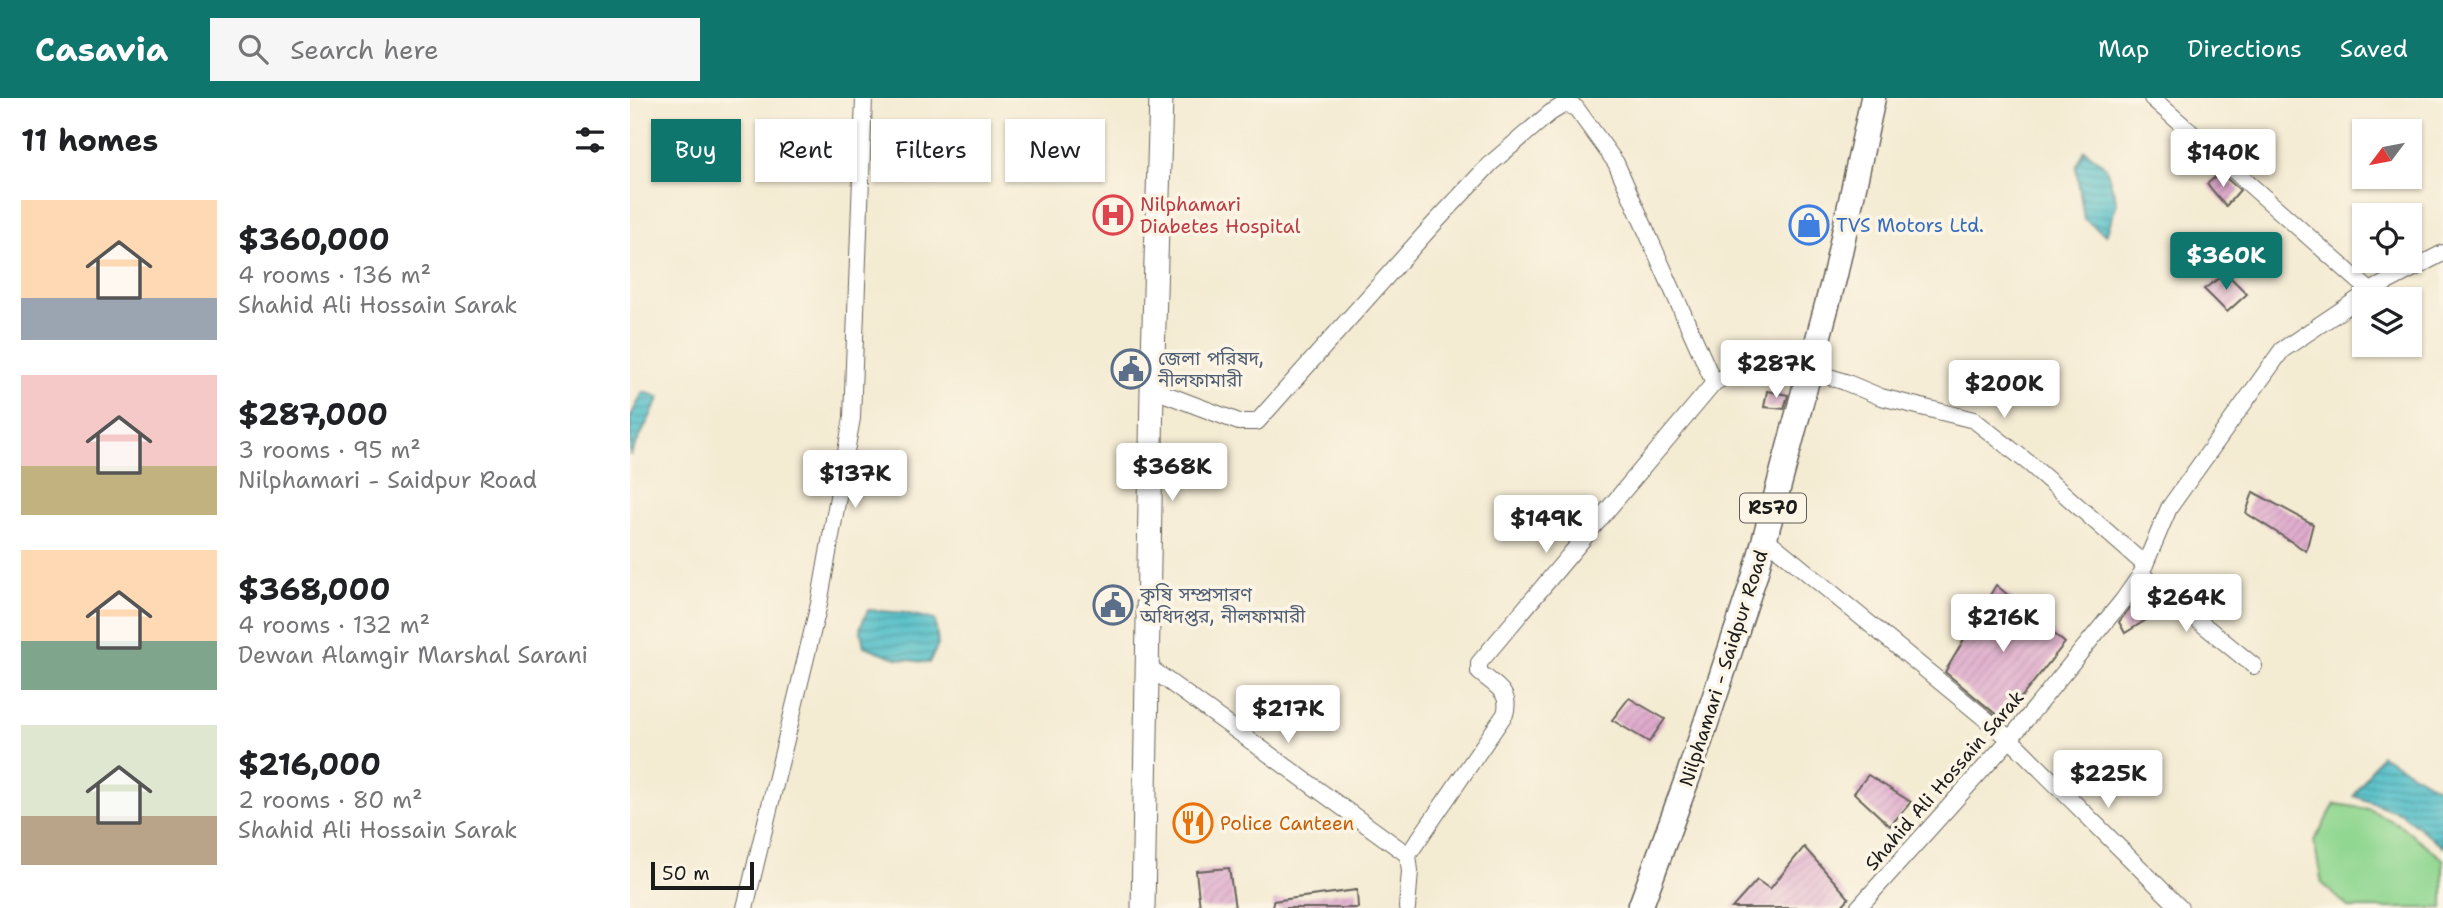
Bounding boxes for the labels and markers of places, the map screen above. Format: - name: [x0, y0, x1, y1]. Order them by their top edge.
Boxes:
- pin: $140K: [2174, 130, 2272, 189]
- place label: Nilphamari Diabetes Hospital: [1140, 192, 1301, 239]
- hospital icon: Nilphamari Diabetes Hospital: [1092, 194, 1134, 236]
- shop icon: TVS Motors Ltd.: [1788, 204, 1830, 246]
- place label: TVS Motors Ltd.: [1836, 213, 1984, 238]
- pin: $360K: [2177, 232, 2275, 292]
- pin: $287K: [1727, 341, 1825, 400]
- place label: জেলা পরিষদ, নীলফামারী: [1157, 346, 1264, 393]
- public building icon: জেলা পরিষদ, নীলফামারী: [1110, 348, 1152, 390]
- pin: $200K: [1955, 360, 2053, 420]
- pin: $368K: [1123, 444, 1221, 503]
- pin: $137K: [806, 450, 904, 510]
- pin: $149K: [1497, 496, 1595, 555]
- pin: $264K: [2137, 574, 2235, 634]
- place label: কৃষি সম্প্রসারণ অধিদপ্তর, নীলফামারী: [1139, 582, 1306, 629]
- public building icon: কৃষি সম্প্রসারণ অধিদপ্তর, নীলফামারী: [1092, 584, 1134, 626]
- pin: $216K: [1954, 594, 2052, 654]
- pin: $217K: [1239, 686, 1337, 745]
- pin: $225K: [2059, 750, 2157, 810]
- restaurant icon: Police Canteen: [1172, 802, 1214, 844]
- place label: Police Canteen: [1220, 811, 1354, 836]

